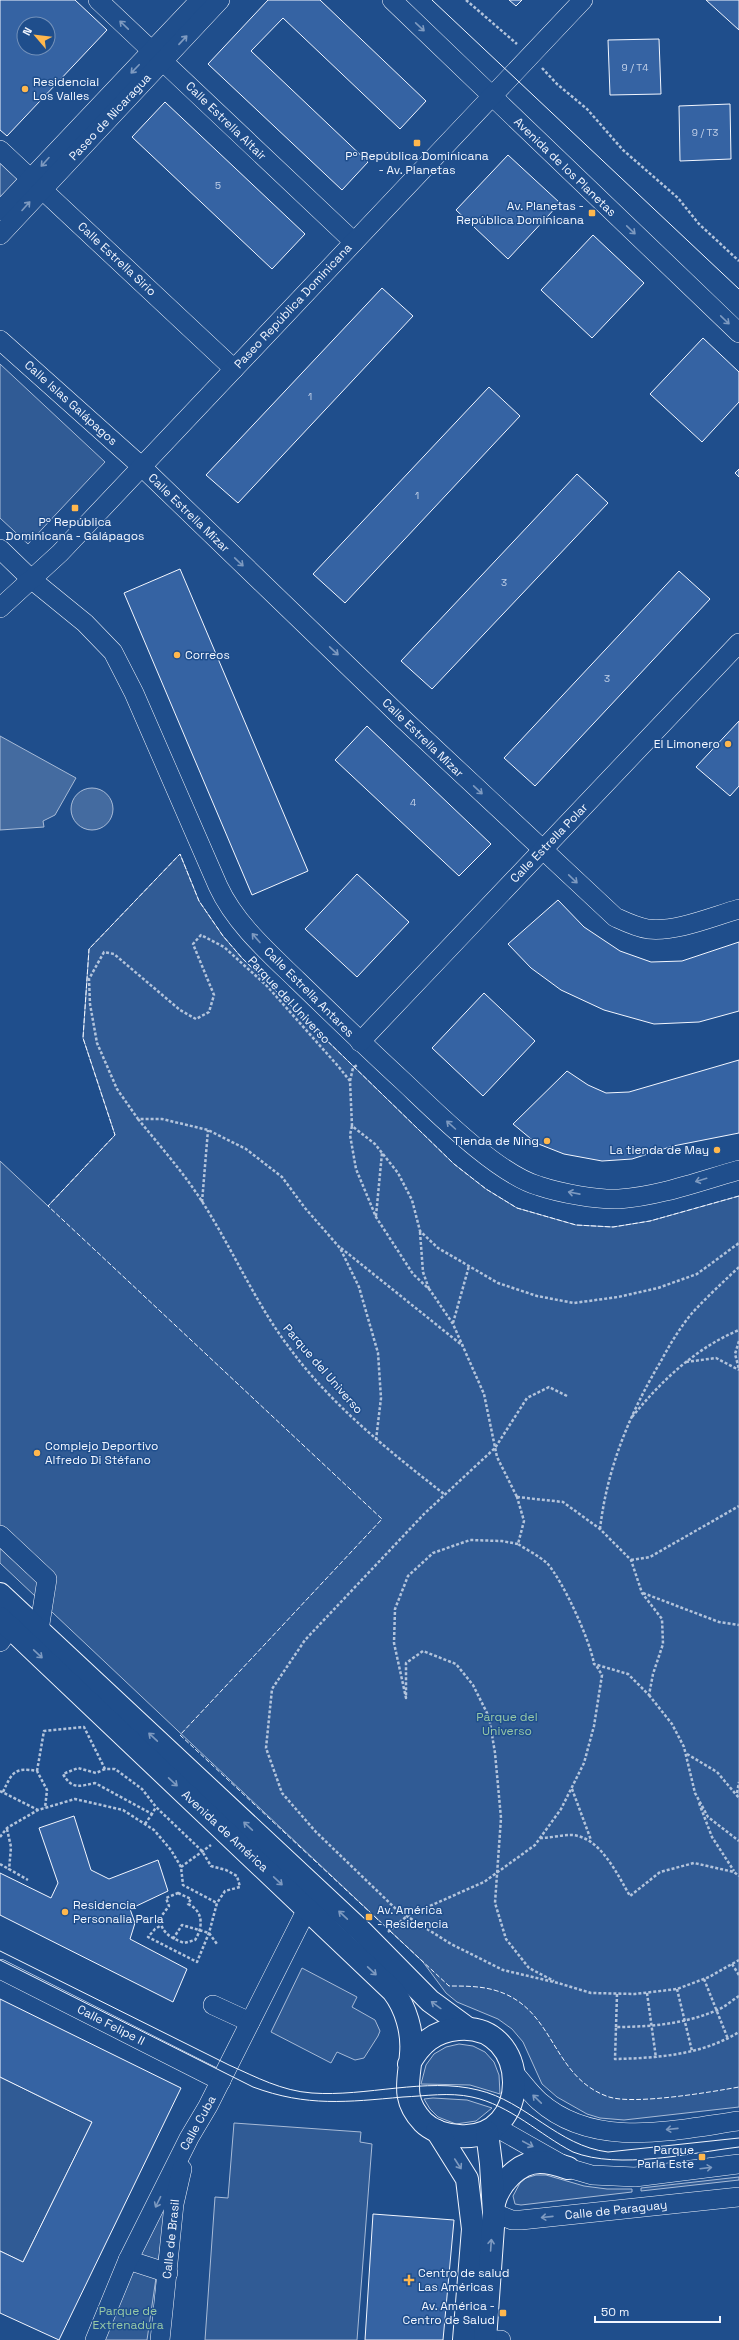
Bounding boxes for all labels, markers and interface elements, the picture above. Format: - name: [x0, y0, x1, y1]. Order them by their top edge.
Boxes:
- north arrow: [16, 16, 56, 56]
- one-way arrow: [119, 20, 129, 29]
- one-way arrow: [415, 22, 425, 31]
- text: N: [19, 25, 35, 38]
- one-way arrow: [178, 35, 187, 45]
- house number: 9 / T4: [622, 61, 648, 74]
- one-way arrow: [130, 64, 139, 74]
- street label: Paseo de Nicaragua: [65, 70, 155, 164]
- place label: Residencial Los Valles: [33, 74, 99, 104]
- street label: Calle Estrella Altair: [182, 78, 270, 164]
- marker: Residencial Los Valles: [20, 84, 30, 94]
- street label: Avenida de los Planetas: [510, 114, 620, 220]
- house number: 9 / T3: [692, 126, 718, 139]
- marker: Pº República Dominicana - Av. Planetas: [412, 138, 422, 148]
- place label: Pº República Dominicana - Av. Planetas: [345, 148, 489, 178]
- one-way arrow: [40, 157, 49, 168]
- house number: 5: [215, 179, 221, 192]
- place label: Av. Planetas - República Dominicana: [456, 198, 584, 228]
- one-way arrow: [22, 201, 31, 211]
- marker: Av. Planetas - República Dominicana: [587, 208, 597, 218]
- street label: Calle Estrella Sirio: [74, 219, 160, 299]
- one-way arrow: [626, 225, 636, 235]
- street label: Paseo República Dominicana: [231, 240, 355, 372]
- one-way arrow: [720, 315, 730, 325]
- street label: Calle Islas Galápagos: [21, 357, 121, 449]
- house number: 1: [308, 390, 312, 403]
- street label: Calle Estrella Mizar: [145, 470, 234, 556]
- house number: 1: [415, 489, 419, 502]
- marker: Pº República Dominicana - Galápagos: [70, 503, 80, 513]
- place label: Pº República Dominicana - Galápagos: [6, 514, 144, 544]
- one-way arrow: [234, 557, 244, 567]
- house number: 3: [501, 576, 507, 589]
- one-way arrow: [329, 646, 339, 656]
- place label: Correos: [185, 647, 230, 663]
- marker: Correos: [172, 650, 182, 660]
- house number: 3: [604, 672, 610, 685]
- street label: Calle Estrella Mizar: [379, 695, 468, 781]
- place label: El Limonero: [654, 736, 720, 752]
- marker: El Limonero: [723, 739, 733, 749]
- one-way arrow: [473, 785, 483, 795]
- house number: 4: [410, 796, 416, 809]
- street label: Calle Estrella Polar: [507, 799, 592, 886]
- one-way arrow: [568, 874, 578, 884]
- one-way arrow: [251, 933, 260, 944]
- street label: Calle Estrella Antares: [261, 944, 357, 1040]
- street label: Parque del Universo: [244, 953, 334, 1047]
- one-way arrow: [446, 1120, 456, 1129]
- place label: Tienda de Ning: [453, 1133, 539, 1149]
- marker: Tienda de Ning: [542, 1136, 552, 1146]
- place label: La tienda de May: [609, 1142, 709, 1158]
- marker: La tienda de May: [712, 1145, 722, 1155]
- one-way arrow: [695, 1177, 708, 1184]
- one-way arrow: [568, 1189, 581, 1197]
- street label: Parque del Universo: [280, 1321, 366, 1417]
- place label: Complejo Deportivo Alfredo Di Stéfano: [45, 1438, 159, 1468]
- marker: Complejo Deportivo Alfredo Di Stéfano: [32, 1448, 42, 1458]
- one-way arrow: [33, 1649, 43, 1659]
- park label: Parque del Universo: [476, 1709, 538, 1739]
- one-way arrow: [148, 1732, 158, 1742]
- one-way arrow: [168, 1777, 178, 1787]
- street label: Avenida de América: [178, 1787, 272, 1875]
- one-way arrow: [243, 1821, 253, 1830]
- one-way arrow: [273, 1876, 283, 1885]
- place label: Residencia Personalia Parla: [73, 1897, 164, 1927]
- place label: Av. América - Residencia: [377, 1902, 448, 1932]
- marker: Residencia Personalia Parla: [60, 1907, 70, 1917]
- one-way arrow: [338, 1910, 348, 1919]
- marker: Av. América - Residencia: [364, 1912, 374, 1922]
- one-way arrow: [367, 1966, 377, 1975]
- street label: Calle Felipe II: [74, 2001, 148, 2049]
- one-way arrow: [431, 2001, 442, 2009]
- street label: Calle Cuba: [176, 2093, 220, 2153]
- one-way arrow: [532, 2094, 542, 2104]
- one-way arrow: [666, 2125, 679, 2133]
- one-way arrow: [522, 2140, 534, 2148]
- place label: Parque Parla Este: [637, 2142, 694, 2172]
- marker: Parque Parla Este: [697, 2152, 707, 2162]
- one-way arrow: [454, 2158, 462, 2170]
- one-way arrow: [699, 2164, 712, 2172]
- one-way arrow: [153, 2195, 161, 2207]
- street label: Calle de Paraguay: [564, 2197, 668, 2223]
- street label: Calle de Brasil: [159, 2198, 183, 2280]
- one-way arrow: [541, 2214, 554, 2221]
- one-way arrow: [488, 2239, 495, 2252]
- place label: Centro de salud Las Américas: [418, 2265, 509, 2295]
- marker: Centro de salud Las Américas: [403, 2274, 415, 2286]
- place label: Av. América - Centro de Salud: [402, 2298, 495, 2328]
- scale bar: [595, 2298, 720, 2324]
- park label: Parque de Extrenadura: [92, 2303, 164, 2333]
- text: 50 m: [601, 2304, 629, 2320]
- marker: Av. América - Centro de Salud: [498, 2308, 508, 2318]

